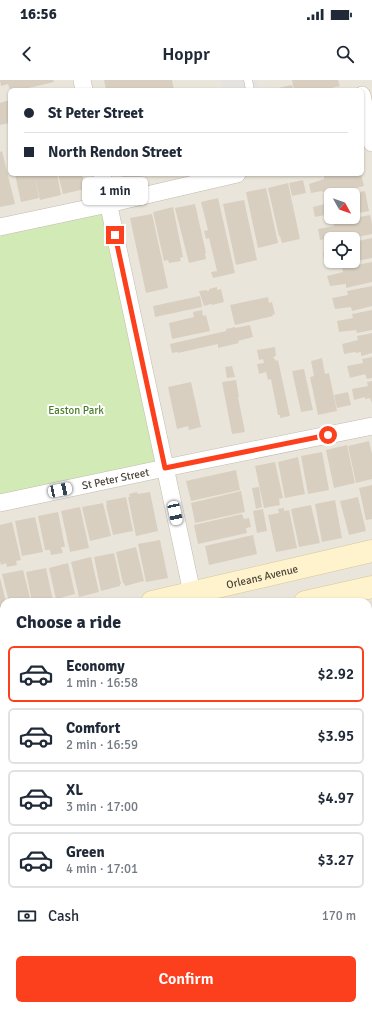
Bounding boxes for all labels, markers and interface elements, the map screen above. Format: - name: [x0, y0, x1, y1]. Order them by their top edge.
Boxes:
- text: 16:56: [20, 5, 57, 23]
- icon: back: [16, 43, 38, 65]
- text: Hoppr: [162, 43, 210, 65]
- icon: search: [334, 43, 356, 65]
- text: St Peter Street: [48, 104, 144, 122]
- text: North Rendon Street: [48, 143, 182, 161]
- callout: 1 min: [82, 177, 148, 205]
- text: 1 min: [99, 183, 131, 199]
- north arrow: [324, 188, 360, 224]
- map controls: [324, 188, 360, 268]
- route end: [106, 226, 124, 244]
- button: locate: [324, 232, 360, 268]
- park label: Easton Park: [48, 404, 104, 417]
- route start: [319, 426, 337, 444]
- street label: St Peter Street: [81, 466, 150, 492]
- car: [47, 482, 73, 498]
- car: [167, 500, 183, 526]
- street label: Orleans Avenue: [225, 562, 299, 592]
- text: Choose a ride: [16, 611, 121, 633]
- icon: car: [18, 656, 54, 692]
- text: Economy: [66, 657, 125, 675]
- text: $2.92: [317, 665, 354, 683]
- text: 1 min · 16:58: [66, 675, 138, 691]
- icon: car: [18, 718, 54, 754]
- text: Comfort: [66, 719, 120, 737]
- text: $3.95: [317, 727, 354, 745]
- text: 2 min · 16:59: [66, 737, 138, 753]
- icon: car: [18, 780, 54, 816]
- text: XL: [66, 781, 83, 799]
- text: $4.97: [317, 789, 354, 807]
- text: 3 min · 17:00: [66, 799, 138, 815]
- icon: car: [18, 842, 54, 878]
- text: Green: [66, 843, 105, 861]
- text: $3.27: [317, 851, 354, 869]
- text: 4 min · 17:01: [66, 861, 138, 877]
- icon: cash: [16, 905, 38, 927]
- text: Cash: [48, 907, 79, 925]
- text: 170 m: [322, 908, 356, 924]
- button: Confirm: [16, 956, 356, 1002]

